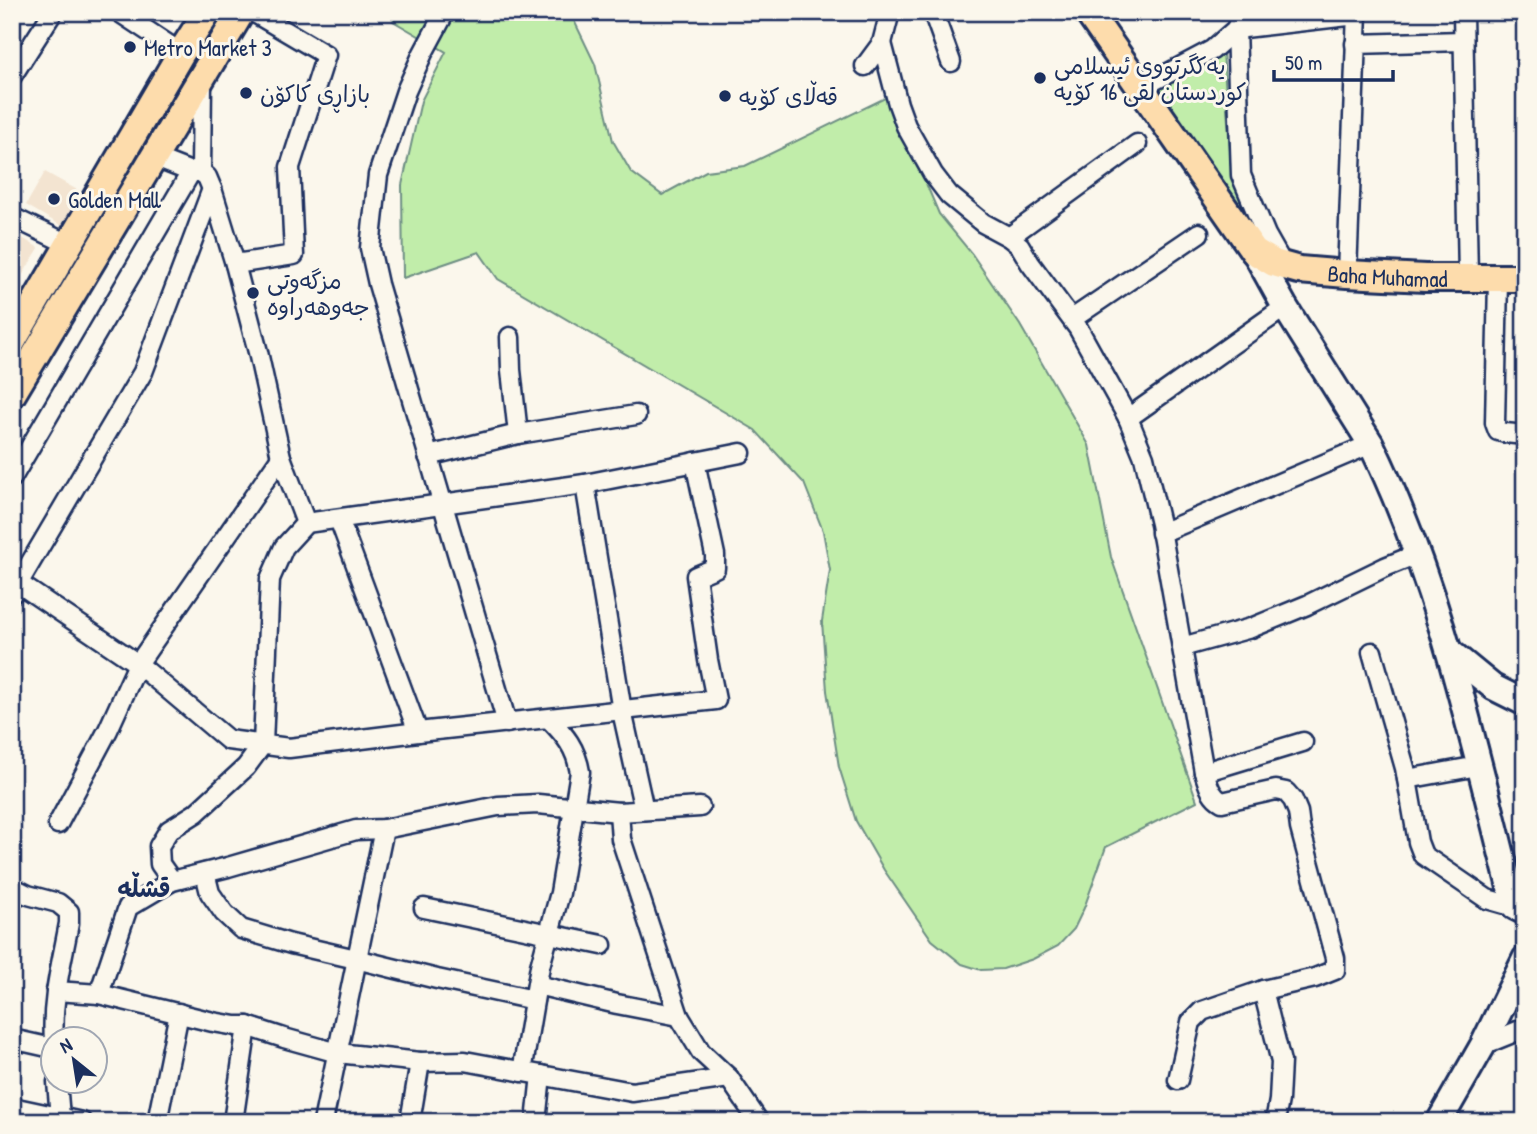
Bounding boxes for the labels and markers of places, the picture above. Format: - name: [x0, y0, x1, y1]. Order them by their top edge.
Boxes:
- place label: Metro Market 3: [144, 32, 272, 63]
- marker: Metro Market 3: [122, 39, 138, 55]
- place label: يه‌كگرتووی ئیسلامی كوردستان لقی 16 كۆیه‌: [1054, 50, 1246, 107]
- marker: يه‌كگرتووی ئیسلامی كوردستان لقی 16 كۆیه‌: [1032, 70, 1048, 86]
- place label: بازاڕی کاکۆن: [260, 78, 370, 113]
- place label: قەڵای کۆیە: [739, 80, 838, 112]
- marker: بازاڕی کاکۆن: [238, 85, 254, 101]
- marker: قەڵای کۆیە: [717, 88, 733, 104]
- place label: Golden Mall: [68, 184, 162, 215]
- marker: Golden Mall: [46, 191, 62, 207]
- place label: مزگه‌وتی جه‌وهه‌راوه: [267, 265, 370, 322]
- marker: مزگه‌وتی جه‌وهه‌راوه: [245, 285, 261, 301]

